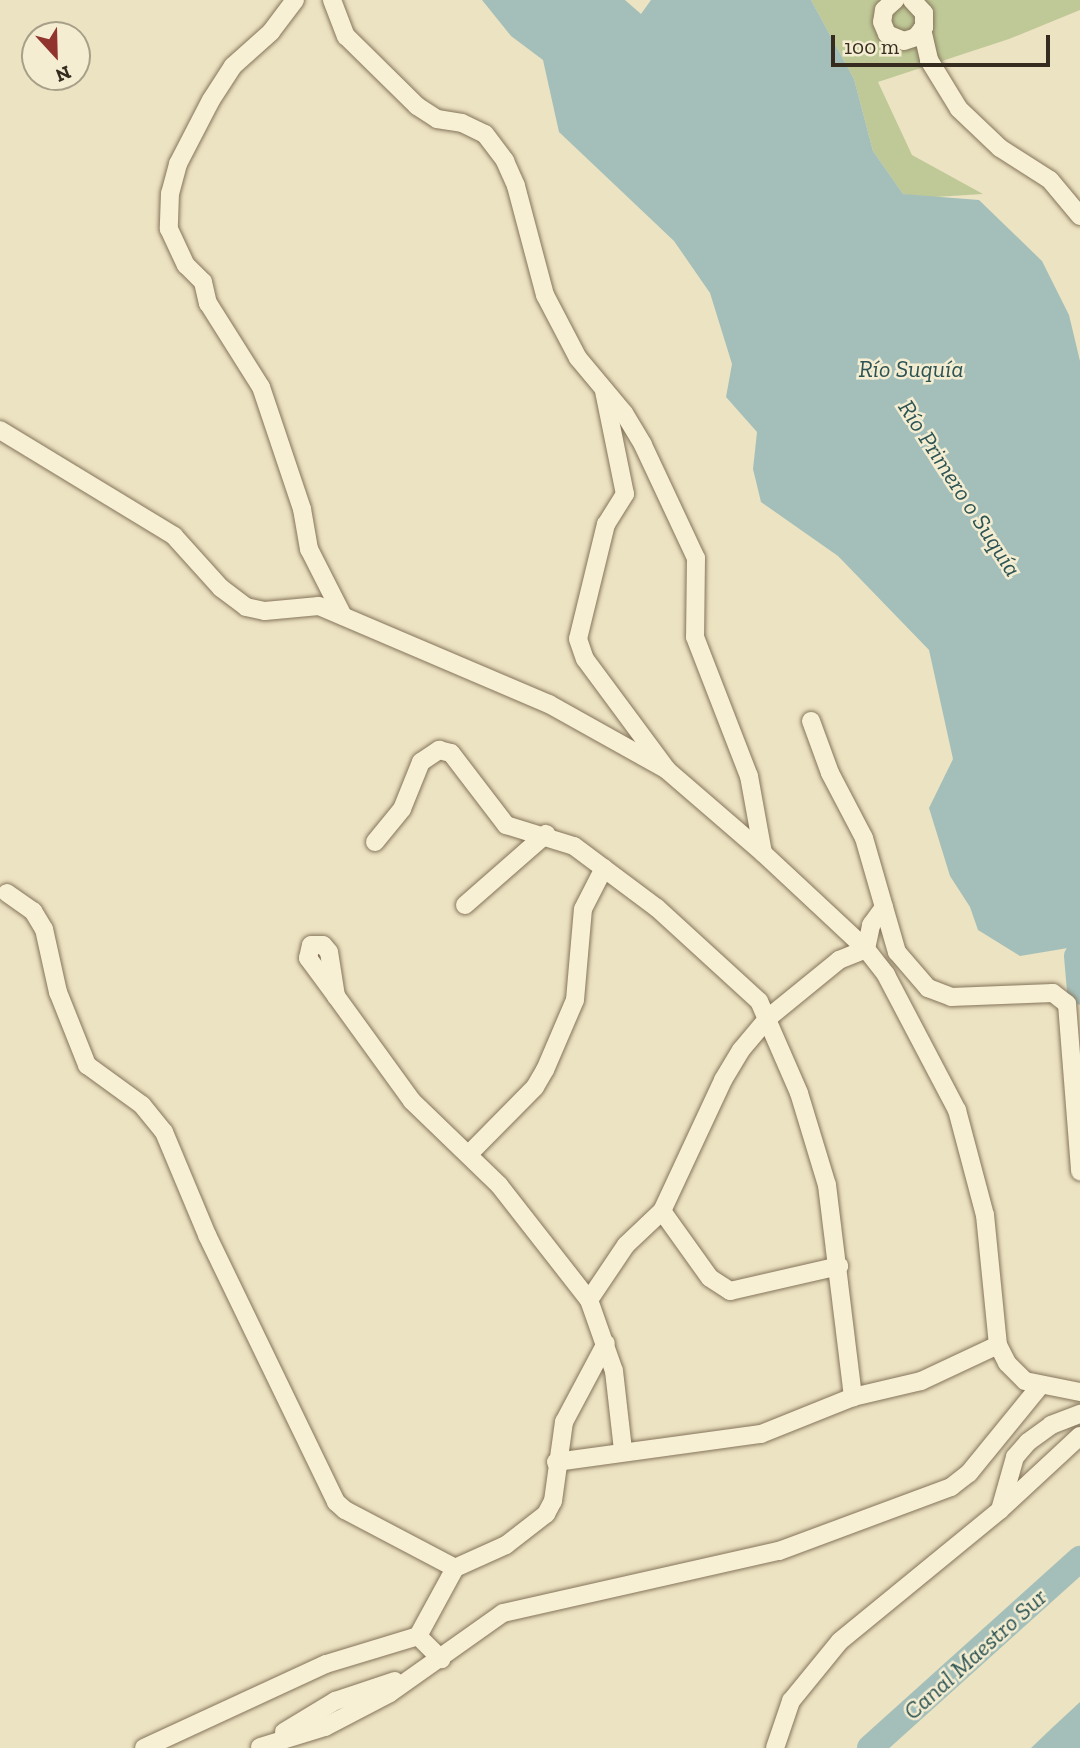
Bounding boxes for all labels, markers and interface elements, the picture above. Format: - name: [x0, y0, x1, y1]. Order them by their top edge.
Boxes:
- north arrow: [21, 21, 91, 91]
- scale bar: [835, 21, 1054, 65]
- text: 100 m: [844, 34, 899, 59]
- text: N: [52, 61, 74, 87]
- water label: Río Suquía: [858, 355, 964, 383]
- water label: Río Primero o Suquía: [892, 395, 1028, 581]
- water label: Canal Maestro Sur: [898, 1582, 1052, 1726]

